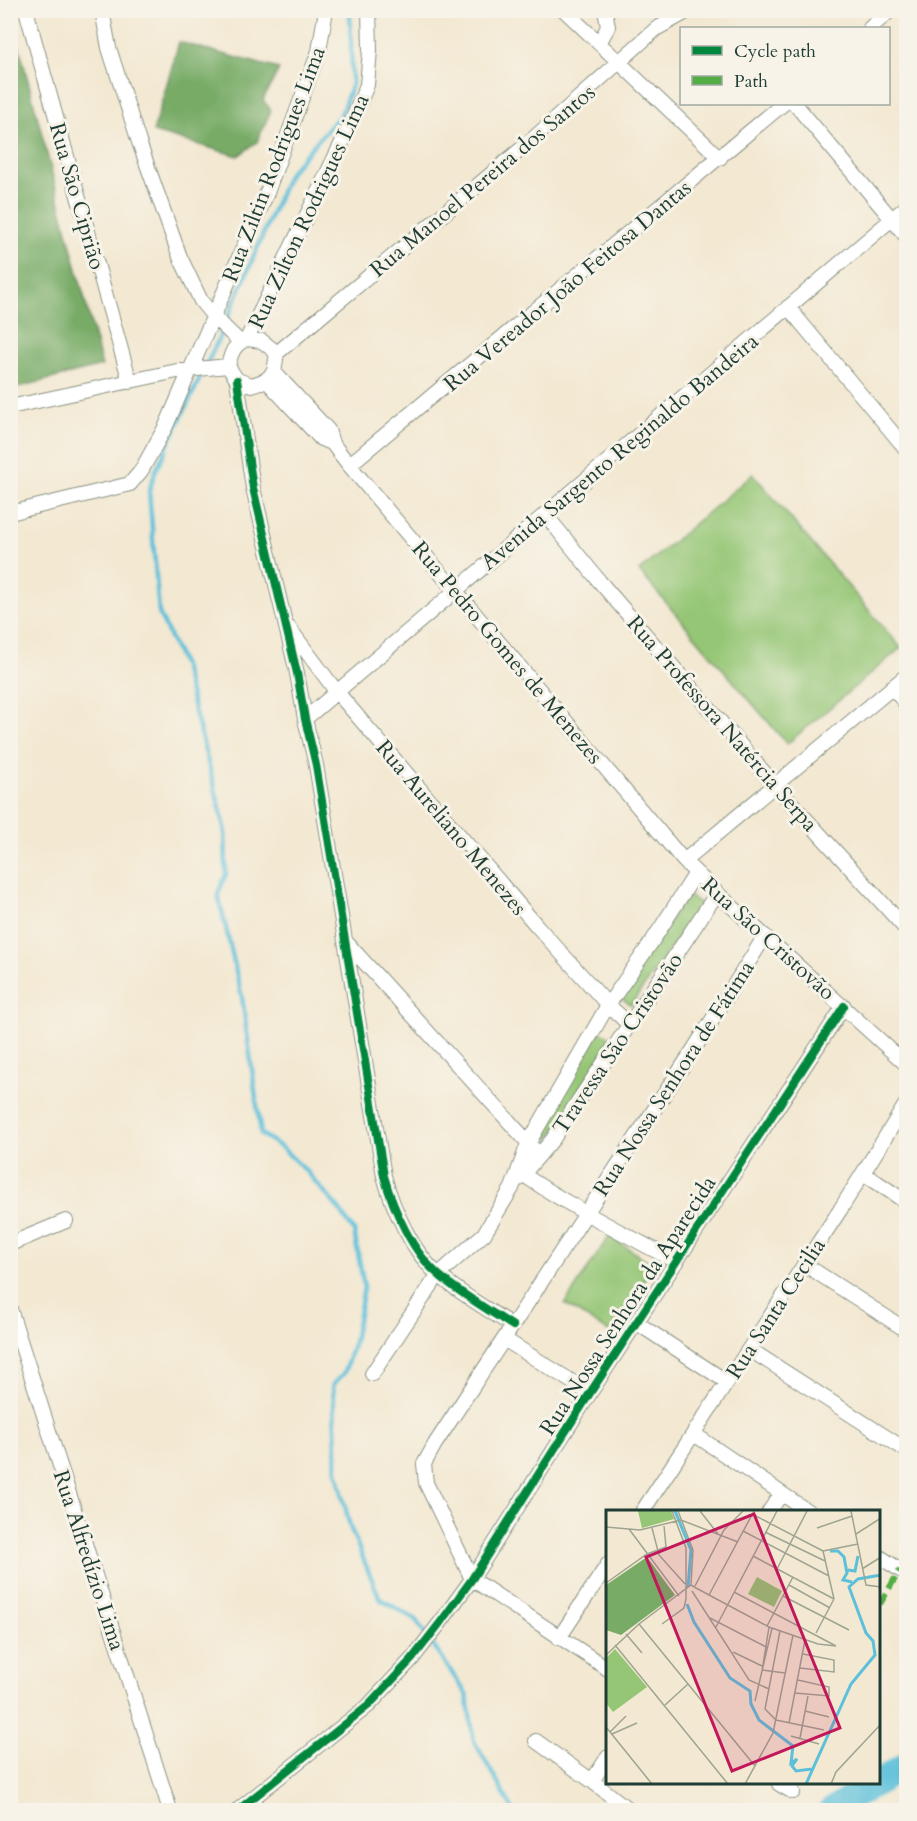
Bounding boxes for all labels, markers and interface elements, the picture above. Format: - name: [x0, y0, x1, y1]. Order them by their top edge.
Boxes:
- legend: [680, 27, 890, 105]
- text: Cycle path: [734, 39, 816, 64]
- street label: Rua Ziltin Rodrigues Lima: [215, 42, 333, 286]
- text: Path: [734, 69, 768, 94]
- street label: Rua Manoel Pereira dos Santos: [364, 77, 602, 284]
- street label: Rua Zilton Rodrigues Lima: [241, 89, 377, 334]
- street label: Rua São Ciprião: [42, 119, 112, 273]
- street label: Rua Vereador João Feitosa Dantas: [437, 173, 698, 398]
- street label: Avenida Sargento Reginaldo Bandeira: [474, 326, 765, 577]
- street label: Rua Pedro Gomes de Menezes: [405, 535, 609, 770]
- street label: Rua Professora Natércia Serpa: [620, 609, 825, 839]
- street label: Rua Aureliano Menezes: [369, 734, 534, 922]
- street label: Rua São Cristovão: [695, 870, 842, 1007]
- street label: Travessa São Cristovão: [546, 947, 690, 1140]
- street label: Rua Nossa Senhora de Fátima: [586, 955, 762, 1202]
- street label: Rua Nossa Senhora da Aparecida: [533, 1170, 723, 1441]
- street label: Rua Santa Cecilia: [719, 1232, 833, 1385]
- street label: Rua Alfredízio Lima: [46, 1466, 133, 1655]
- inset map: [606, 1510, 881, 1785]

